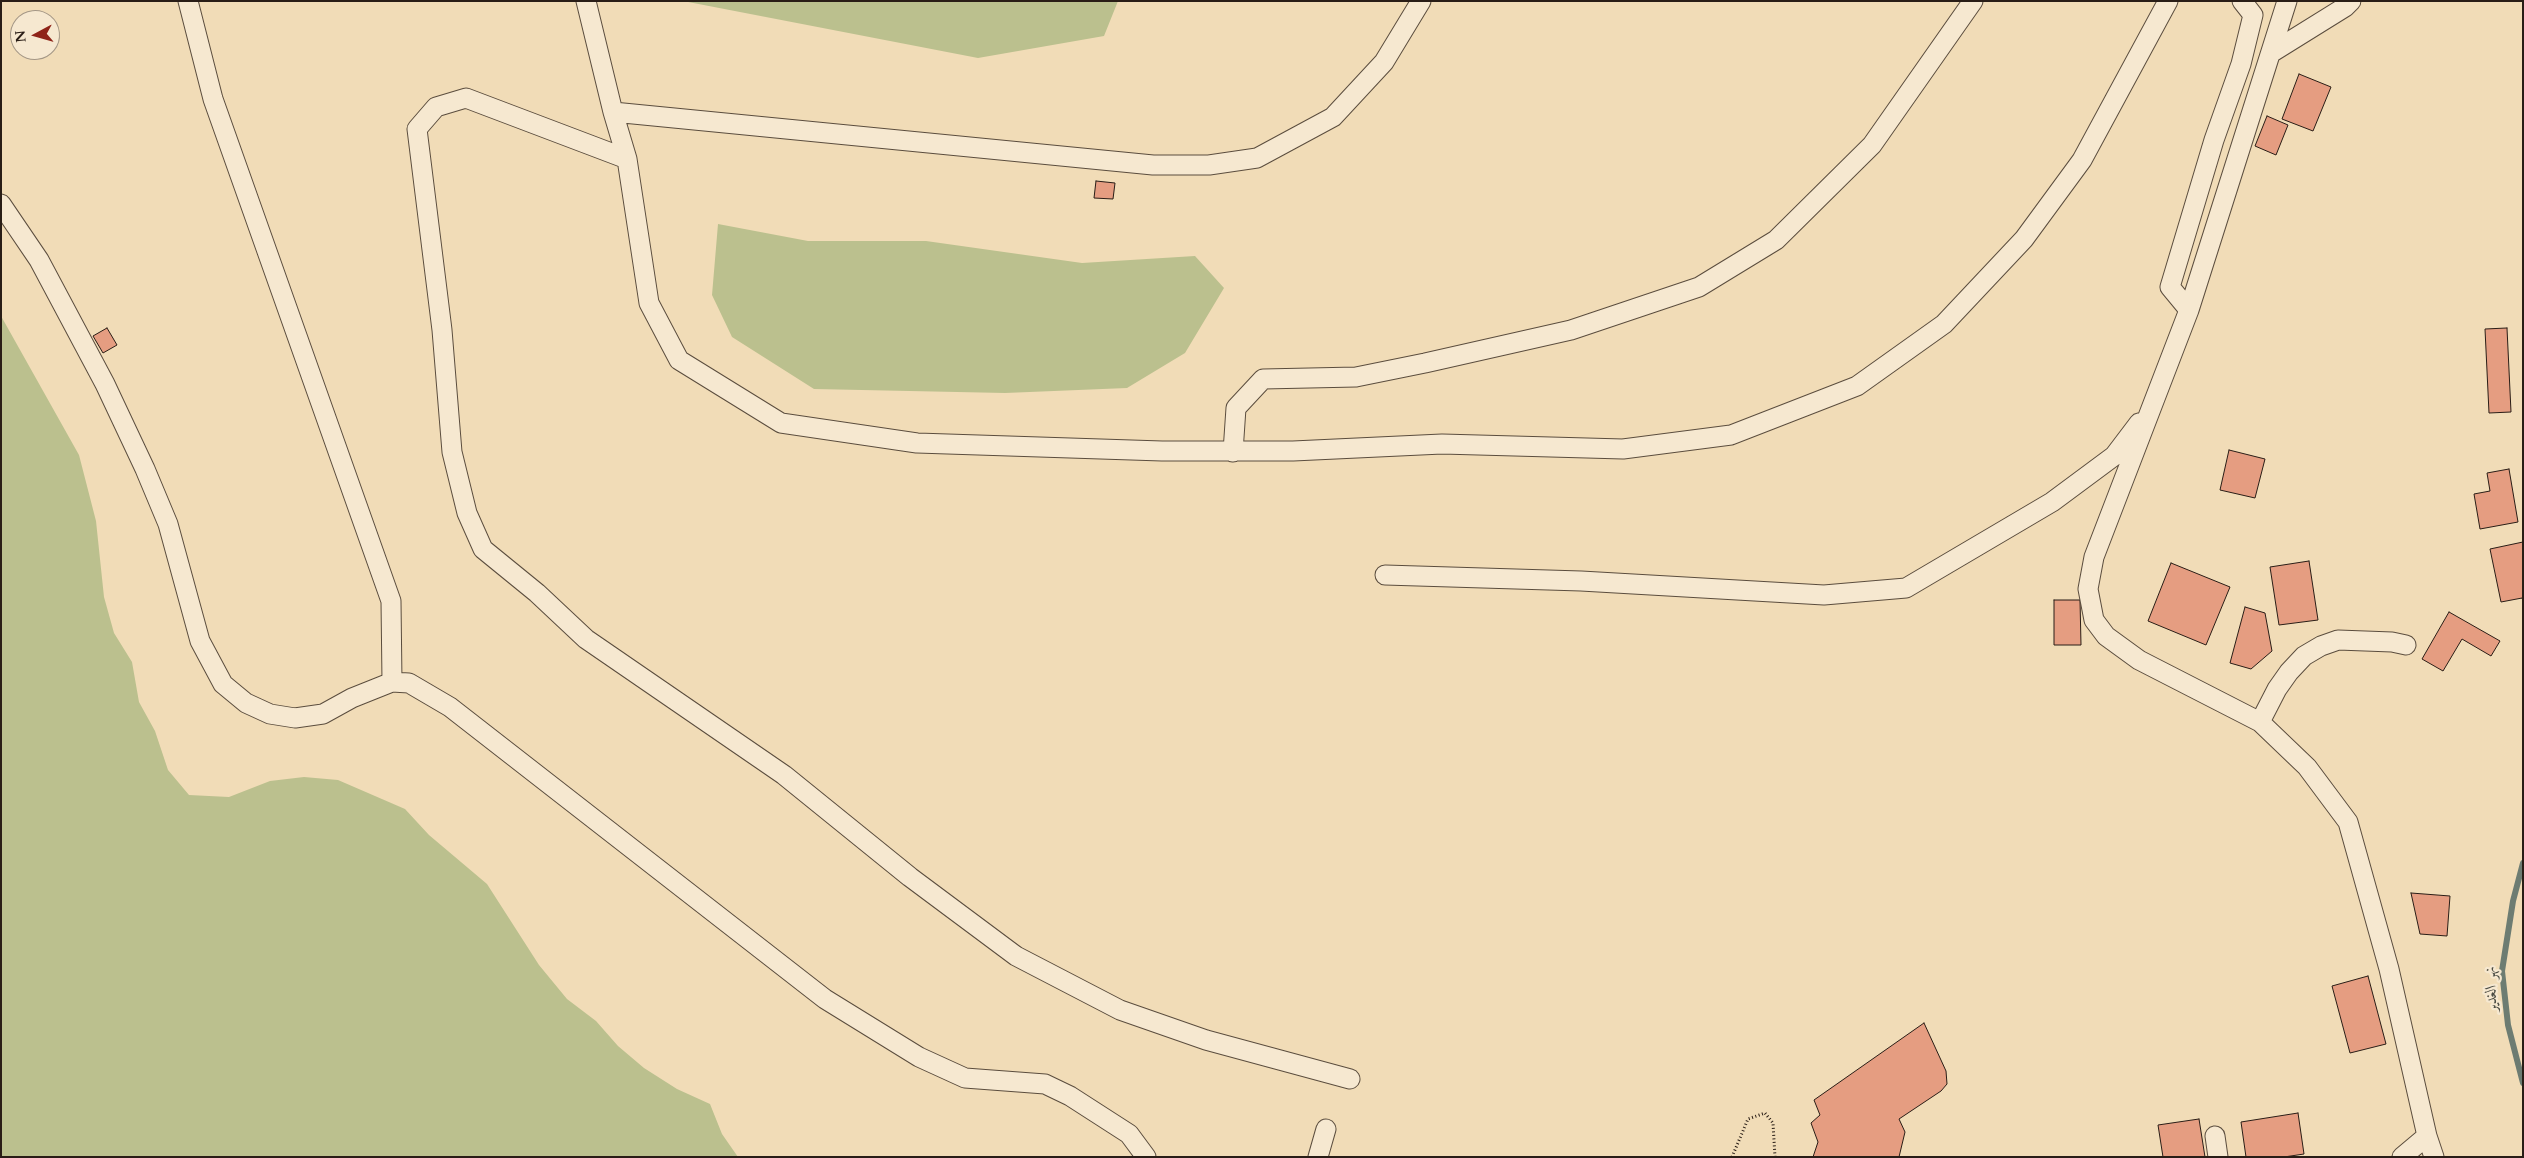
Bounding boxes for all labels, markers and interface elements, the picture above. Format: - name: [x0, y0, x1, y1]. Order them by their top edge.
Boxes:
- north arrow: [10, 10, 60, 60]
- text: N: [10, 29, 31, 44]
- water label: نهر الغدير: [2481, 966, 2503, 1012]

